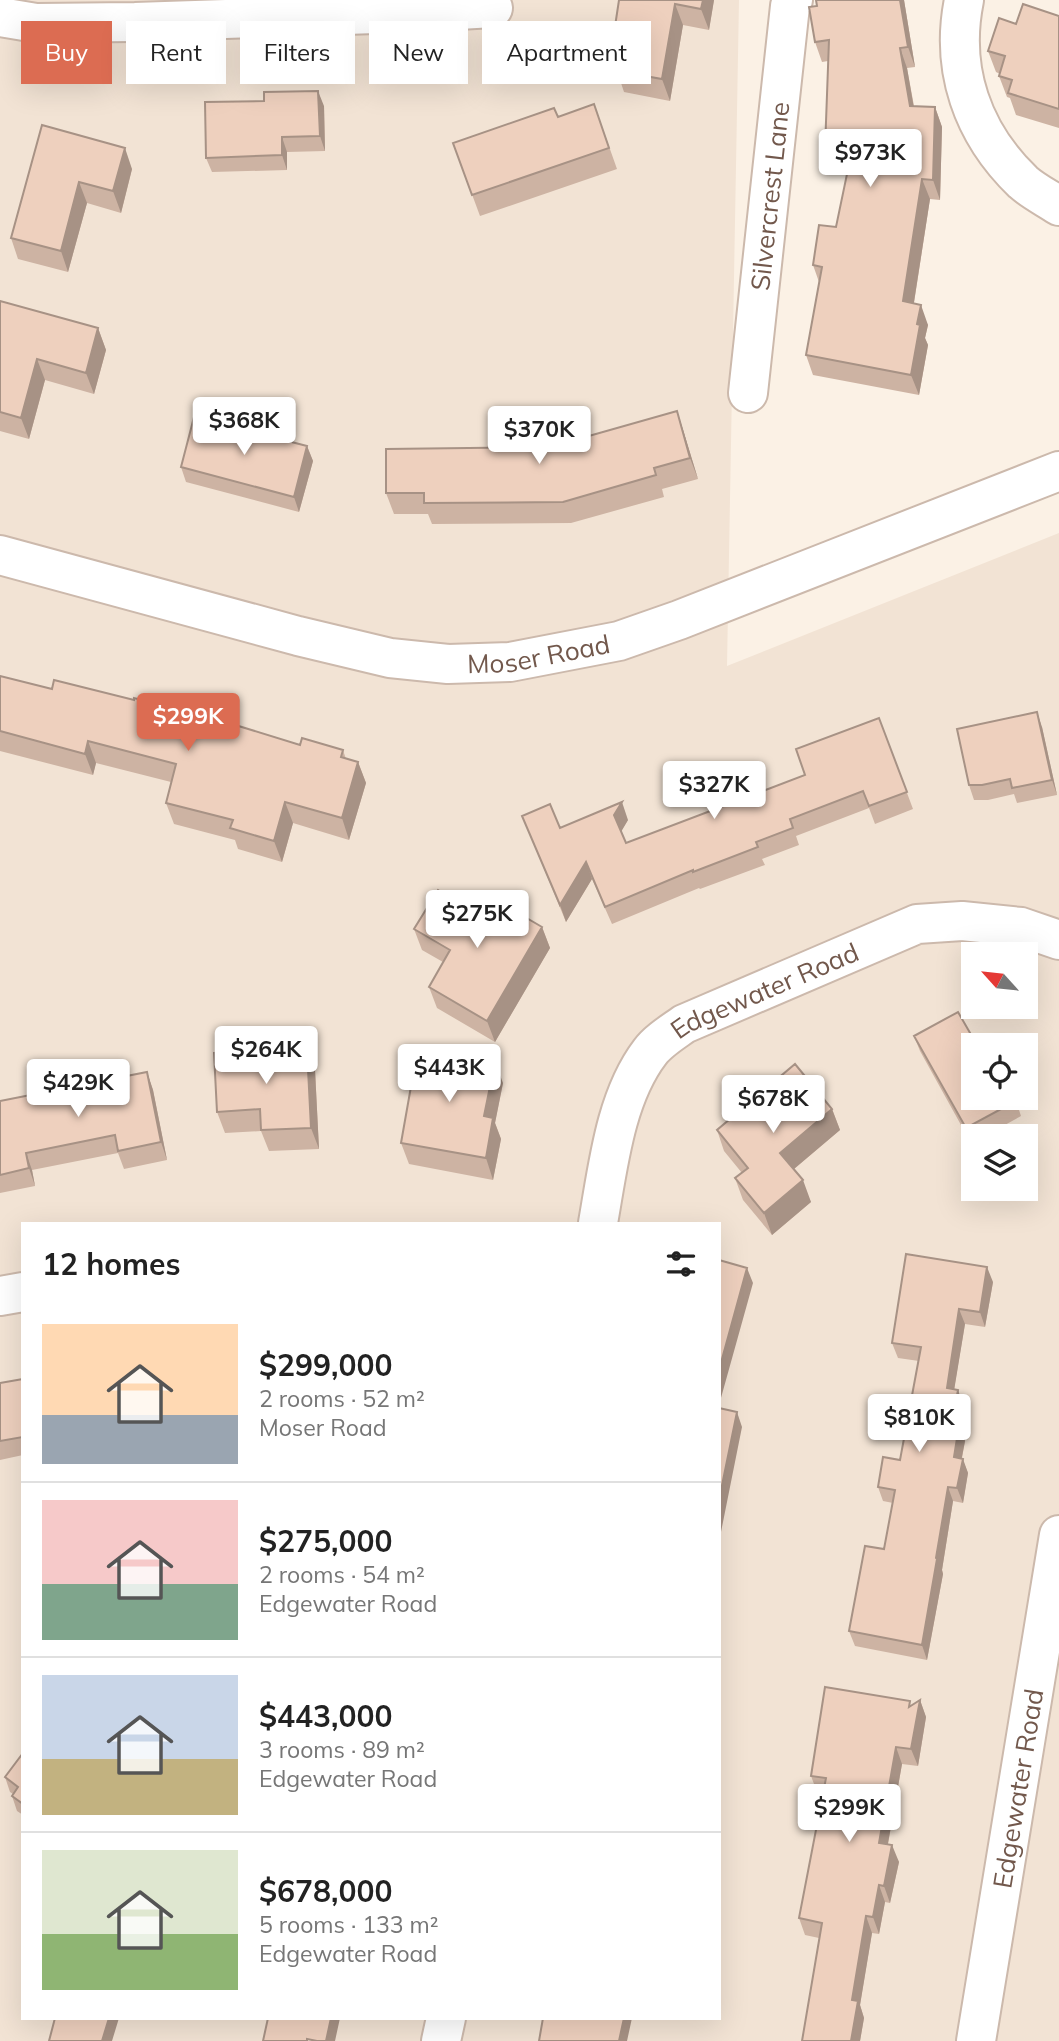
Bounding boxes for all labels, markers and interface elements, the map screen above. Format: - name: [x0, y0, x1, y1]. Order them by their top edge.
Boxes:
- chip: Buy: [21, 21, 112, 84]
- chip: Rent: [126, 21, 226, 84]
- chip: Filters: [240, 21, 355, 84]
- chip: New: [369, 21, 468, 84]
- chip: Apartment: [482, 21, 651, 84]
- street label: Silvercrest Lane: [743, 100, 796, 292]
- pin: $973K: [821, 130, 919, 189]
- text: $973K: [835, 137, 905, 166]
- pin: $368K: [195, 398, 293, 457]
- text: $368K: [209, 405, 279, 434]
- pin: $370K: [490, 406, 588, 466]
- text: $370K: [504, 414, 574, 443]
- street label: Moser Road: [467, 627, 613, 680]
- pin: $299K: [139, 694, 237, 753]
- text: $299K: [153, 701, 223, 730]
- pin: $327K: [665, 762, 763, 821]
- text: $327K: [679, 769, 749, 798]
- pin: $275K: [428, 890, 526, 950]
- text: $275K: [442, 898, 512, 927]
- street label: Edgewater Road: [664, 935, 863, 1045]
- north arrow: [961, 942, 1038, 1018]
- map controls: [961, 942, 1038, 1201]
- pin: $264K: [217, 1026, 315, 1086]
- button: locate: [961, 1033, 1038, 1110]
- text: $264K: [231, 1034, 301, 1063]
- pin: $443K: [400, 1044, 498, 1104]
- text: $443K: [414, 1052, 484, 1081]
- pin: $429K: [29, 1060, 127, 1119]
- text: $429K: [43, 1067, 113, 1096]
- pin: $678K: [724, 1076, 822, 1135]
- text: $678K: [738, 1083, 808, 1112]
- button: layers: [961, 1124, 1038, 1201]
- text: 12 homes: [42, 1245, 181, 1283]
- icon: filters: [662, 1245, 700, 1283]
- text: $299,000: [259, 1346, 392, 1384]
- icon: home: [98, 1352, 182, 1436]
- text: 2 rooms · 52 m²: [259, 1384, 425, 1413]
- pin: $810K: [870, 1394, 968, 1454]
- text: $810K: [884, 1402, 954, 1431]
- text: Moser Road: [259, 1413, 387, 1442]
- text: $275,000: [259, 1522, 392, 1560]
- icon: home: [98, 1528, 182, 1612]
- text: 2 rooms · 54 m²: [259, 1560, 425, 1589]
- text: Edgewater Road: [259, 1589, 437, 1618]
- street label: Edgewater Road: [985, 1686, 1050, 1891]
- text: $443,000: [259, 1697, 392, 1735]
- icon: home: [98, 1703, 182, 1787]
- text: 3 rooms · 89 m²: [259, 1735, 425, 1764]
- text: Edgewater Road: [259, 1764, 437, 1793]
- pin: $299K: [800, 1784, 898, 1844]
- text: $299K: [814, 1792, 884, 1821]
- text: $678,000: [259, 1872, 392, 1910]
- icon: home: [98, 1878, 182, 1962]
- text: 5 rooms · 133 m²: [259, 1910, 439, 1939]
- text: Edgewater Road: [259, 1939, 437, 1968]

